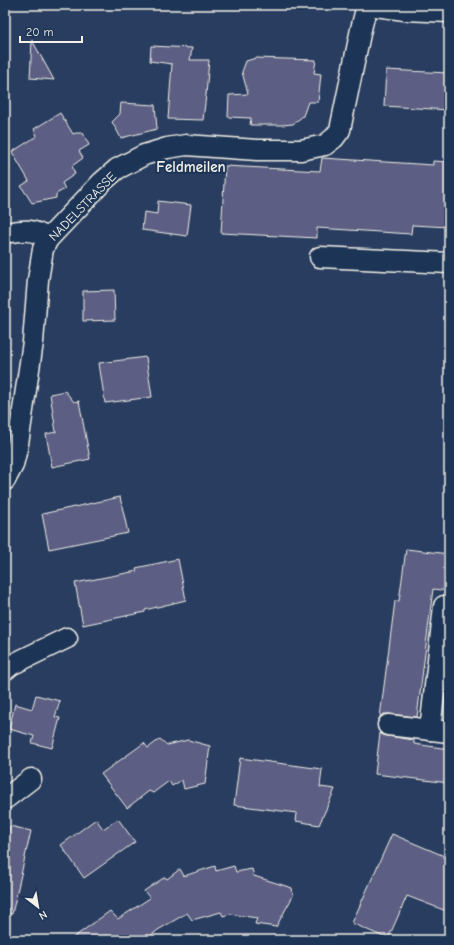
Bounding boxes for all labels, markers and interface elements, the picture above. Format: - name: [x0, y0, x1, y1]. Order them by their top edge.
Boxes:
- scale bar: [20, 18, 82, 44]
- text: 20 m: [26, 25, 54, 39]
- district label: Feldmeilen: [156, 158, 226, 176]
- street label: NADELSTRASSE: [46, 169, 119, 244]
- north arrow: [18, 887, 58, 927]
- text: N: [36, 908, 49, 923]

